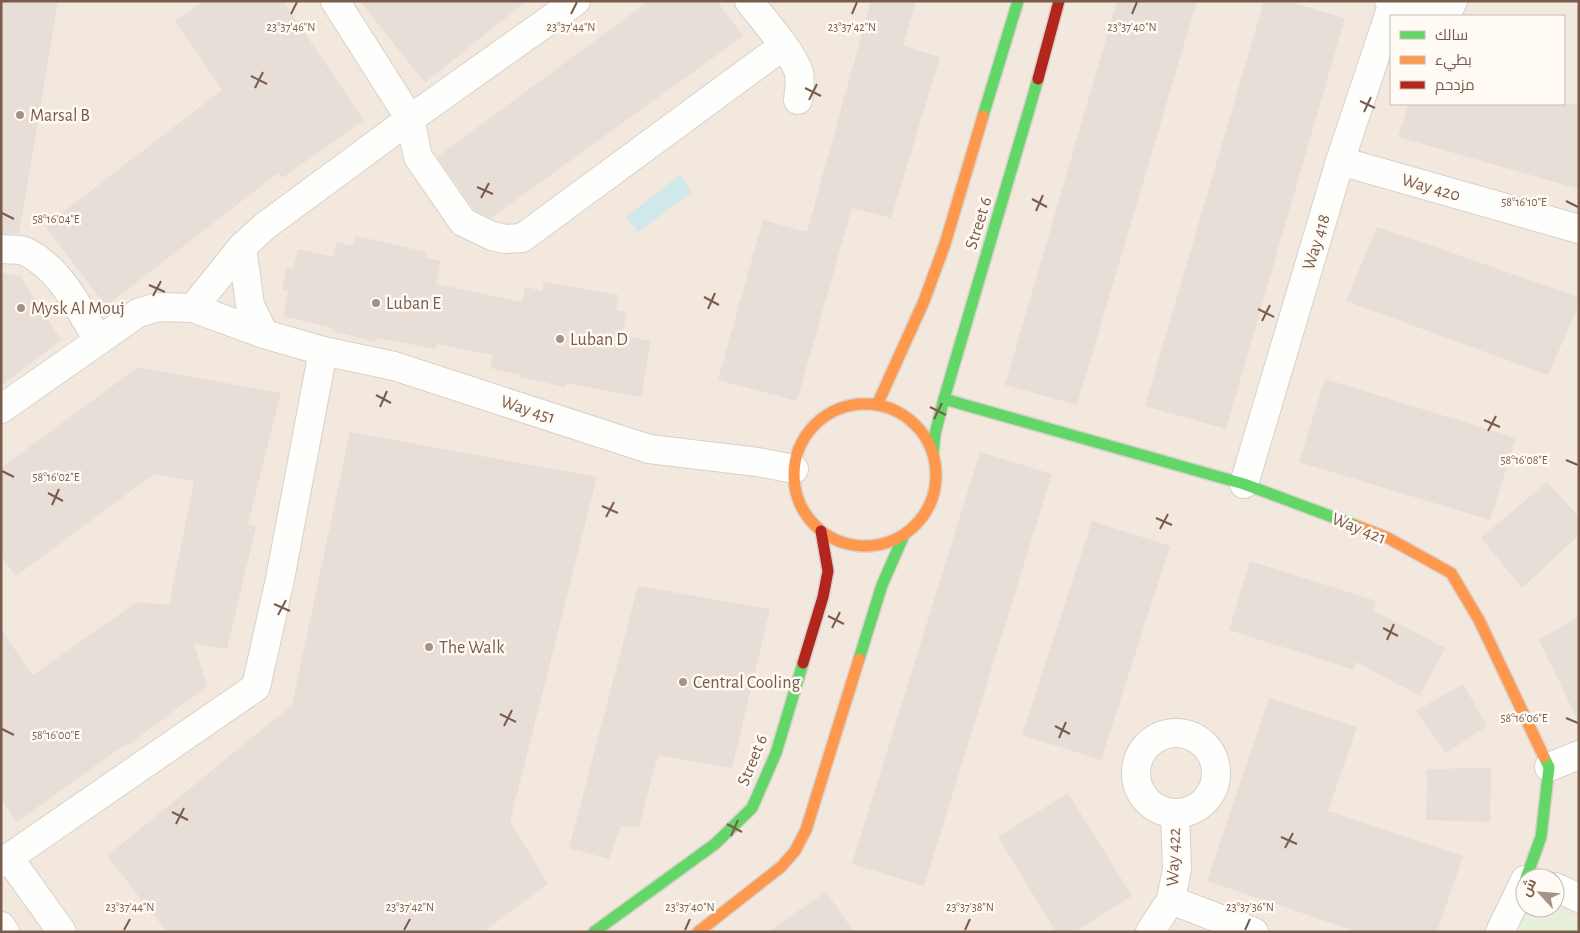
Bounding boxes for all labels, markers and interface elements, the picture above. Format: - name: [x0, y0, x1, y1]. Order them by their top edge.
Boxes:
- legend: [1390, 15, 1565, 105]
- text: 23°37'46"N: [267, 21, 315, 33]
- text: 23°37'44"N: [547, 21, 595, 33]
- text: 23°37'42"N: [828, 21, 876, 33]
- text: 23°37'40"N: [1107, 21, 1157, 33]
- text: سالك: [1435, 28, 1468, 43]
- text: بطيء: [1435, 53, 1472, 72]
- text: مزدحم: [1435, 78, 1475, 95]
- place label: Marsal B: [30, 107, 90, 125]
- marker: Marsal B: [14, 109, 26, 121]
- street label: Way 420: [1399, 171, 1462, 205]
- street label: Street 6: [962, 195, 995, 252]
- text: 58°16'10"E: [1501, 196, 1547, 208]
- street label: Way 418: [1300, 212, 1334, 272]
- text: 58°16'04"E: [32, 213, 80, 225]
- place label: Luban E: [386, 295, 441, 313]
- marker: Luban E: [370, 297, 382, 309]
- place label: Mysk Al Mouj: [31, 300, 125, 318]
- marker: Mysk Al Mouj: [15, 302, 27, 314]
- place label: Luban D: [570, 331, 628, 349]
- marker: Luban D: [554, 333, 566, 345]
- street label: Way 451: [498, 393, 557, 427]
- text: 58°16'08"E: [1500, 454, 1548, 466]
- text: 58°16'02"E: [33, 471, 80, 483]
- street label: Way 421: [1329, 510, 1388, 548]
- place label: The Walk: [439, 639, 505, 657]
- marker: The Walk: [423, 641, 435, 653]
- place label: Central Cooling: [693, 674, 800, 692]
- marker: Central Cooling: [677, 676, 689, 688]
- text: 58°16'06"E: [1500, 712, 1548, 724]
- text: 58°16'00"E: [32, 729, 80, 741]
- street label: Street 6: [735, 732, 771, 789]
- street label: Way 422: [1164, 827, 1184, 887]
- north arrow: [1515, 868, 1565, 918]
- text: ش: [1517, 876, 1540, 899]
- text: 23°37'44"N: [106, 901, 154, 913]
- text: 23°37'42"N: [386, 901, 434, 913]
- text: 23°37'40"N: [665, 901, 715, 913]
- text: 23°37'38"N: [946, 901, 994, 913]
- text: 23°37'36"N: [1226, 901, 1274, 913]

